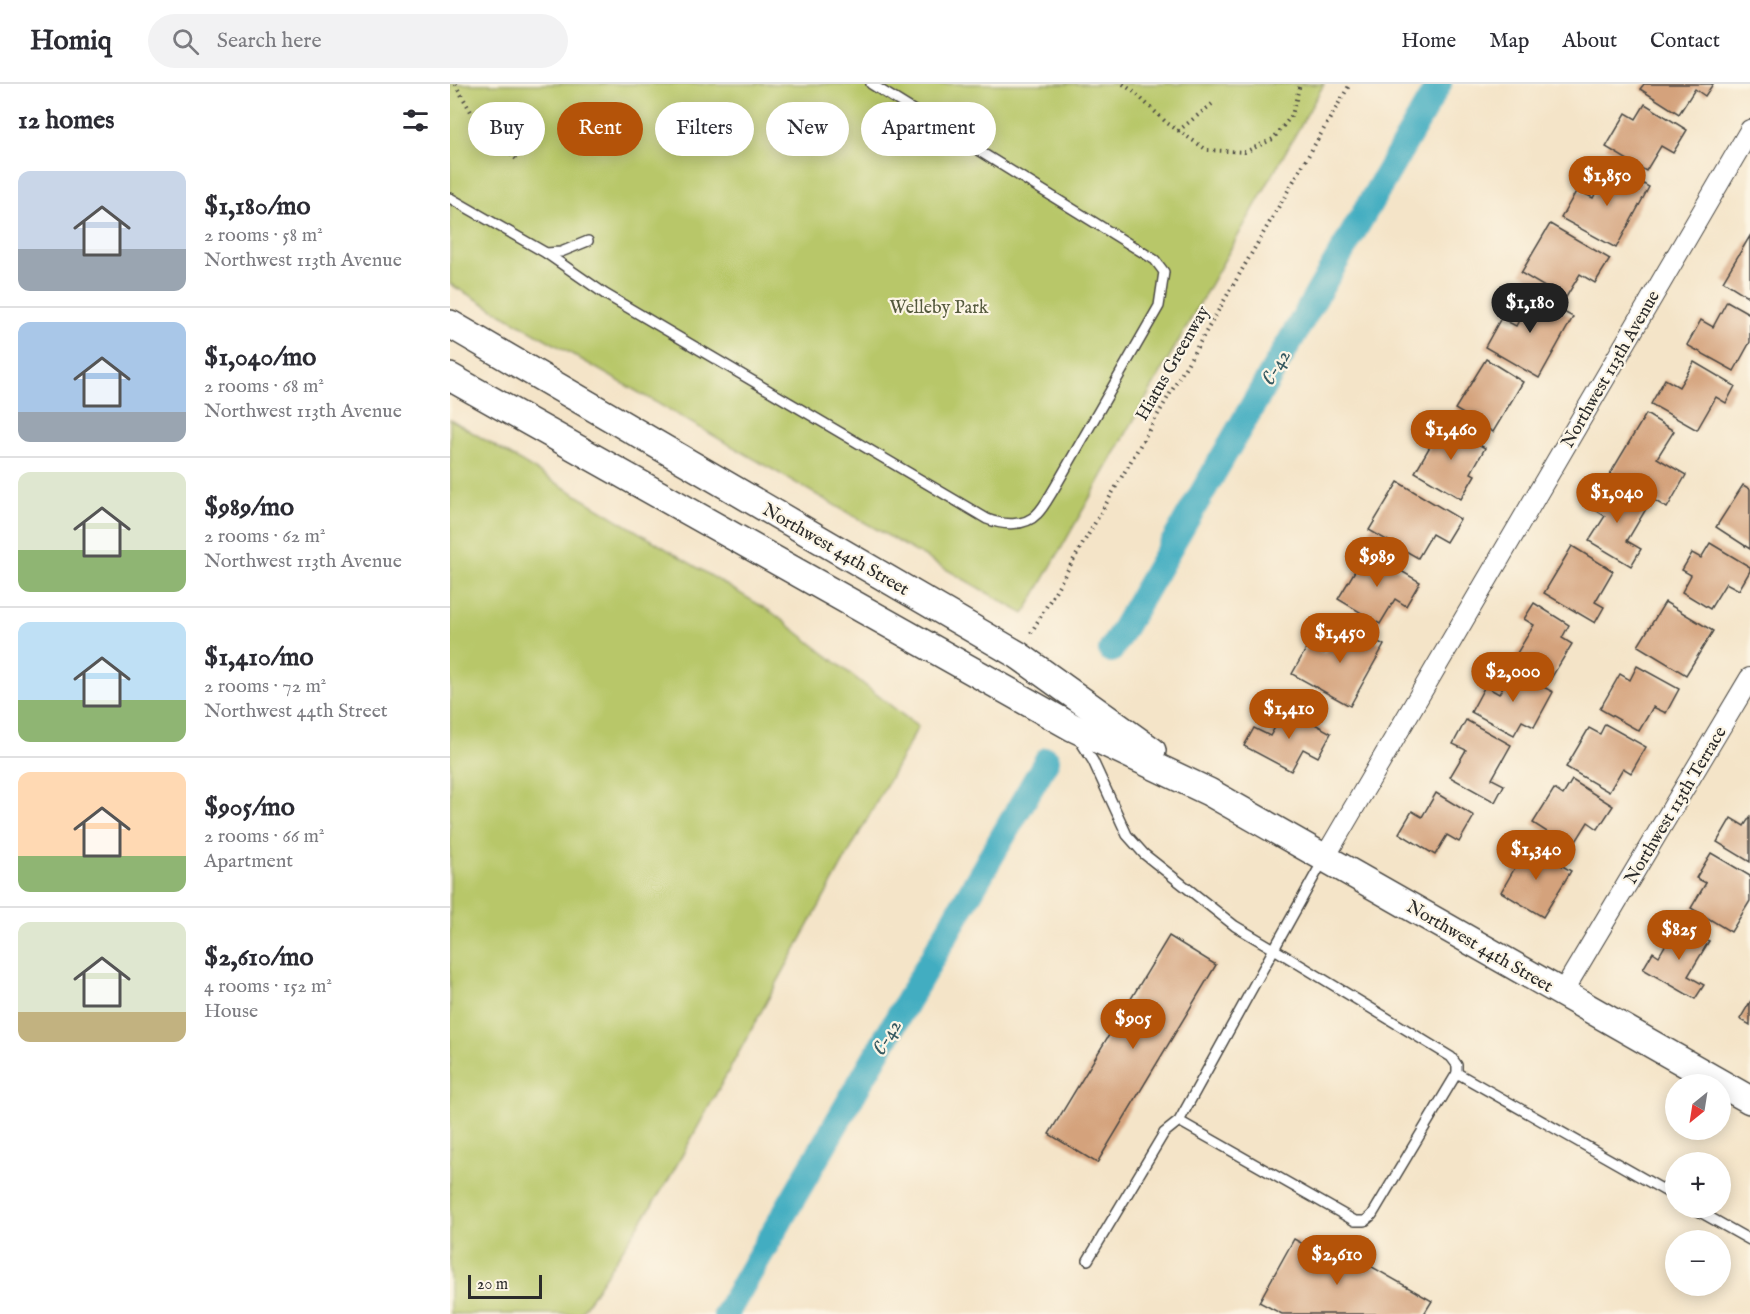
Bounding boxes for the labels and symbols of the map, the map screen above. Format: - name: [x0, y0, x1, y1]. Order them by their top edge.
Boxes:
- pin: $1,850: [1558, 156, 1656, 207]
- pin: $1,180: [1481, 283, 1579, 334]
- street label: Northwest 113th Avenue: [1557, 287, 1666, 453]
- park label: Welleby Park: [889, 297, 989, 320]
- street label: Hiatus Greenway: [1131, 302, 1216, 425]
- water label: C-42: [1256, 345, 1297, 390]
- pin: $1,460: [1402, 410, 1500, 461]
- pin: $1,040: [1568, 473, 1666, 524]
- street label: Northwest 44th Street: [758, 499, 913, 602]
- pin: $989: [1341, 537, 1413, 588]
- pin: $1,450: [1291, 613, 1389, 664]
- pin: $2,000: [1464, 652, 1562, 703]
- pin: $1,410: [1240, 689, 1338, 740]
- street label: Northwest 113th Terrace: [1620, 723, 1732, 889]
- pin: $1,340: [1487, 830, 1585, 881]
- street label: Northwest 44th Street: [1402, 896, 1557, 999]
- pin: $825: [1643, 910, 1715, 961]
- pin: $905: [1097, 999, 1169, 1050]
- water label: C-42: [867, 1015, 908, 1060]
- north arrow: [1665, 1074, 1731, 1140]
- pin: $2,610: [1288, 1235, 1386, 1286]
- scale bar: [468, 1272, 542, 1300]

